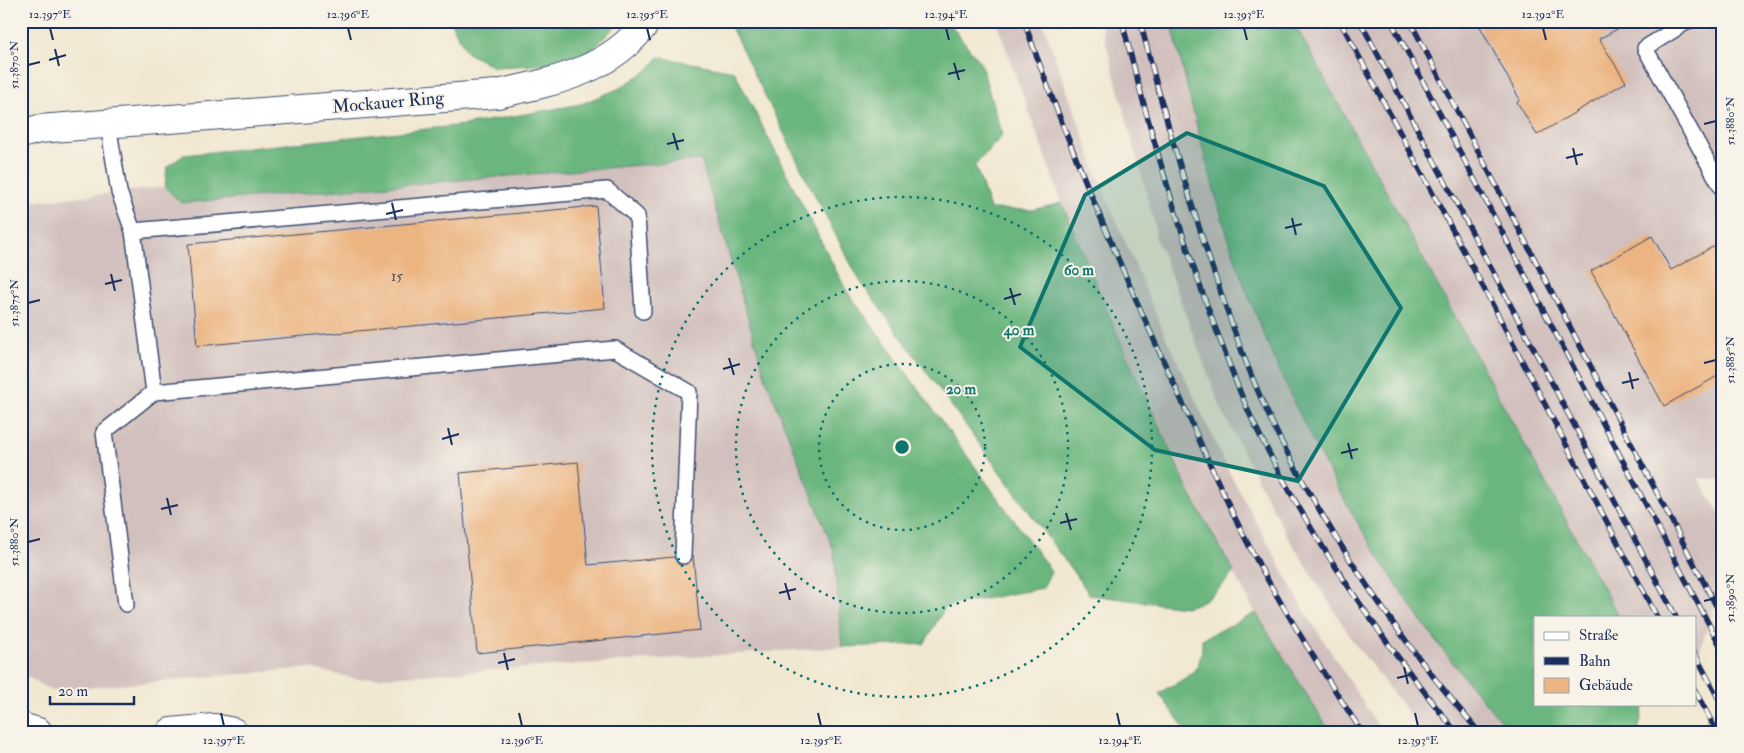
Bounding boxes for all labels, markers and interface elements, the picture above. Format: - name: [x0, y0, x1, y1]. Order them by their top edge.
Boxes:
- text: 12.397°E: [29, 7, 71, 22]
- text: 12.396°E: [327, 7, 370, 22]
- text: 12.395°E: [626, 7, 668, 22]
- text: 12.394°E: [925, 7, 968, 22]
- text: 12.393°E: [1224, 7, 1265, 22]
- text: 12.392°E: [1522, 7, 1565, 22]
- text: 51.3870°N: [7, 40, 22, 89]
- street label: Mockauer Ring: [331, 86, 446, 119]
- text: 51.3880°N: [1723, 96, 1738, 145]
- text: 60 m: [1064, 261, 1094, 280]
- house number: 15: [391, 267, 403, 286]
- text: 51.3875°N: [7, 279, 22, 327]
- text: 40 m: [1003, 321, 1035, 340]
- text: 51.3885°N: [1723, 336, 1738, 384]
- text: 20 m: [946, 380, 976, 399]
- centre of rings: [893, 438, 911, 456]
- text: 51.3880°N: [7, 517, 22, 566]
- text: 51.3890°N: [1723, 573, 1738, 623]
- legend: [1534, 616, 1696, 706]
- text: Straße: [1579, 626, 1618, 645]
- text: Bahn: [1579, 652, 1611, 671]
- scale bar: [50, 673, 134, 705]
- text: Gebäude: [1579, 676, 1633, 695]
- text: 20 m: [58, 682, 88, 701]
- text: 12.397°E: [203, 733, 245, 748]
- text: 12.396°E: [501, 733, 544, 748]
- text: 12.395°E: [800, 733, 842, 748]
- text: 12.394°E: [1099, 733, 1142, 748]
- text: 12.393°E: [1398, 733, 1439, 748]

